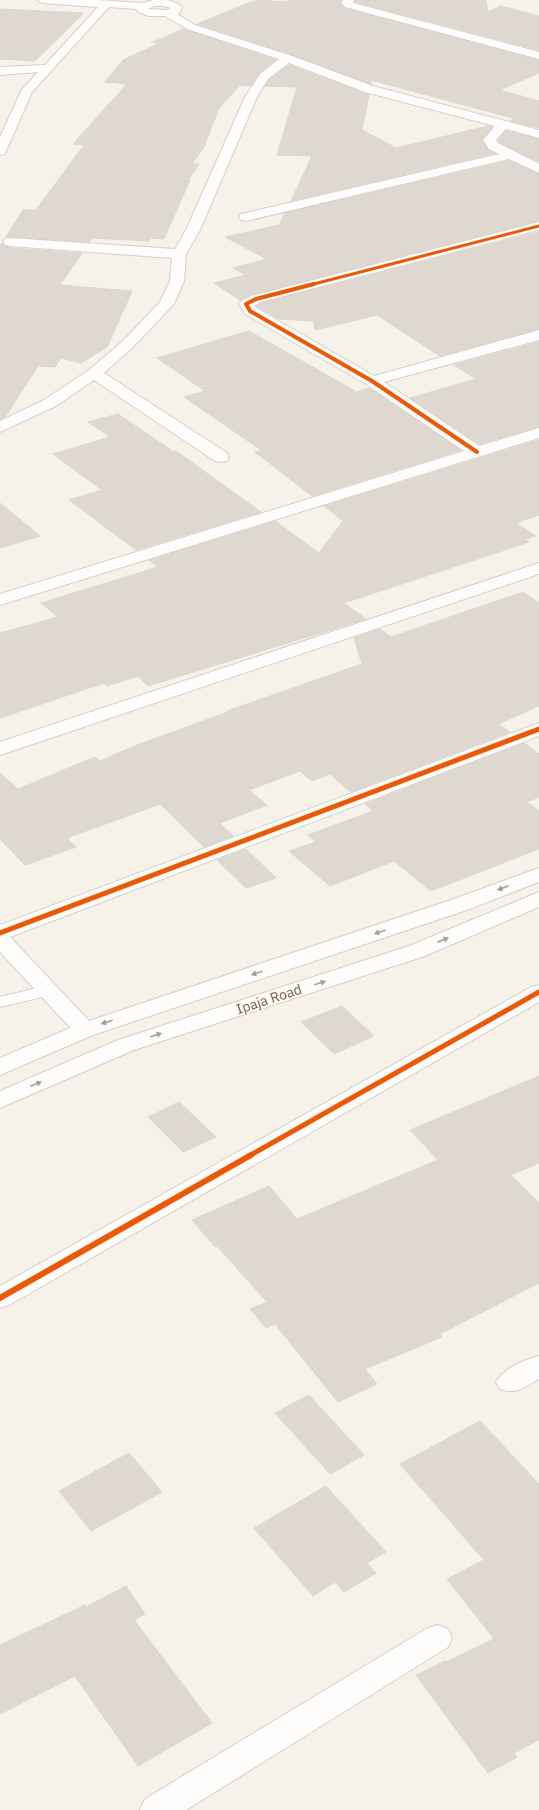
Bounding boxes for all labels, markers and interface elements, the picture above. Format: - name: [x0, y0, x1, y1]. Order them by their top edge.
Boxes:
- one-way arrow: [496, 886, 508, 892]
- one-way arrow: [374, 929, 386, 935]
- one-way arrow: [437, 937, 449, 943]
- one-way arrow: [250, 970, 262, 976]
- street label: Ipaja Road: [234, 980, 304, 1018]
- one-way arrow: [314, 980, 326, 986]
- one-way arrow: [100, 1020, 112, 1026]
- one-way arrow: [151, 1032, 163, 1038]
- one-way arrow: [30, 1081, 41, 1087]

